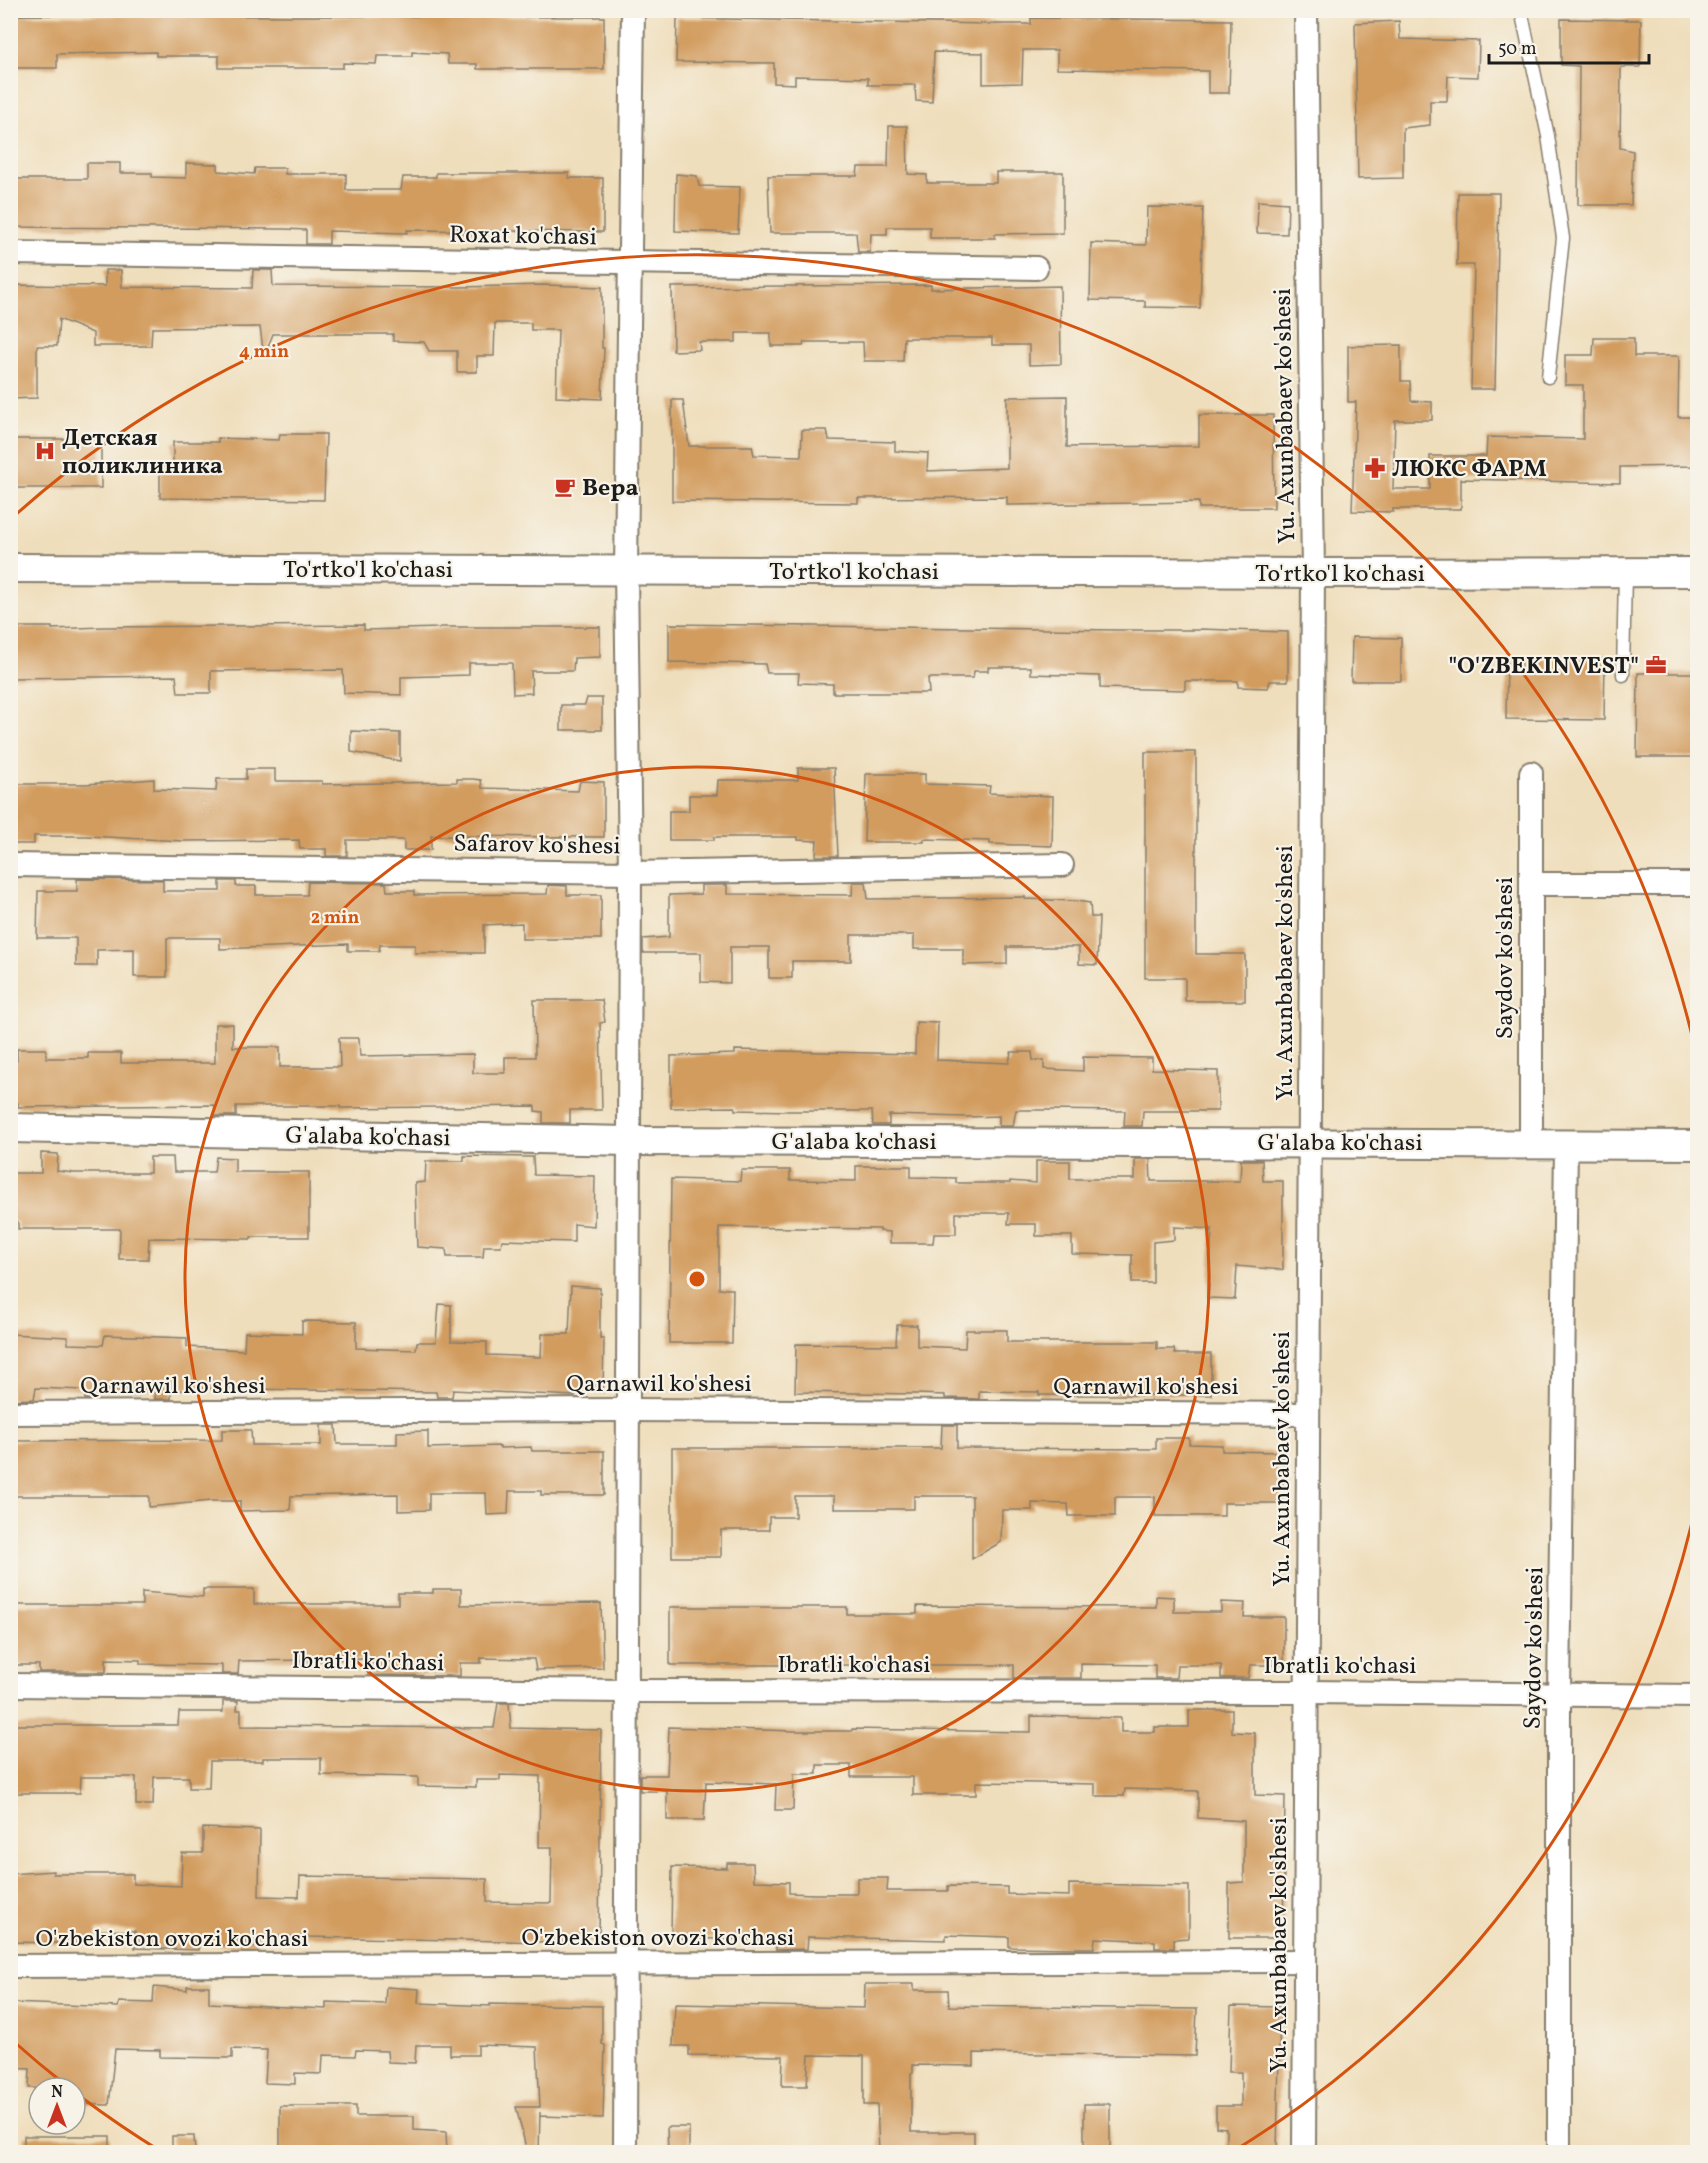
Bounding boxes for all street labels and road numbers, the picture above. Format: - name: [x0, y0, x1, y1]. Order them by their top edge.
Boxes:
- street label: Roxat ko'chasi: [449, 219, 597, 255]
- street label: Yu. Axunbabaev ko'shesi: [1267, 288, 1305, 544]
- street label: To'rtko'l ko'chasi: [283, 554, 453, 588]
- street label: To'rtko'l ko'chasi: [769, 556, 939, 590]
- street label: To'rtko'l ko'chasi: [1255, 558, 1425, 592]
- street label: Safarov ko'shesi: [453, 828, 621, 864]
- street label: Yu. Axunbabaev ko'shesi: [1269, 845, 1303, 1101]
- street label: Saydov ko'shesi: [1489, 877, 1523, 1039]
- street label: G'alaba ko'chasi: [285, 1120, 451, 1156]
- street label: G'alaba ko'chasi: [771, 1126, 937, 1160]
- street label: G'alaba ko'chasi: [1257, 1127, 1423, 1161]
- street label: Yu. Axunbabaev ko'shesi: [1266, 1331, 1300, 1587]
- street label: Qarnawil ko'shesi: [566, 1368, 752, 1402]
- street label: Qarnawil ko'shesi: [80, 1370, 266, 1404]
- street label: Qarnawil ko'shesi: [1053, 1371, 1239, 1405]
- street label: Saydov ko'shesi: [1517, 1566, 1553, 1730]
- street label: Ibratli ko'chasi: [291, 1645, 445, 1681]
- street label: Ibratli ko'chasi: [778, 1649, 930, 1683]
- street label: Ibratli ko'chasi: [1264, 1650, 1416, 1684]
- street label: Yu. Axunbabaev ko'shesi: [1263, 1817, 1297, 2073]
- street label: O'zbekiston ovozi ko'chasi: [522, 1922, 794, 1956]
- street label: O'zbekiston ovozi ko'chasi: [36, 1923, 308, 1957]

